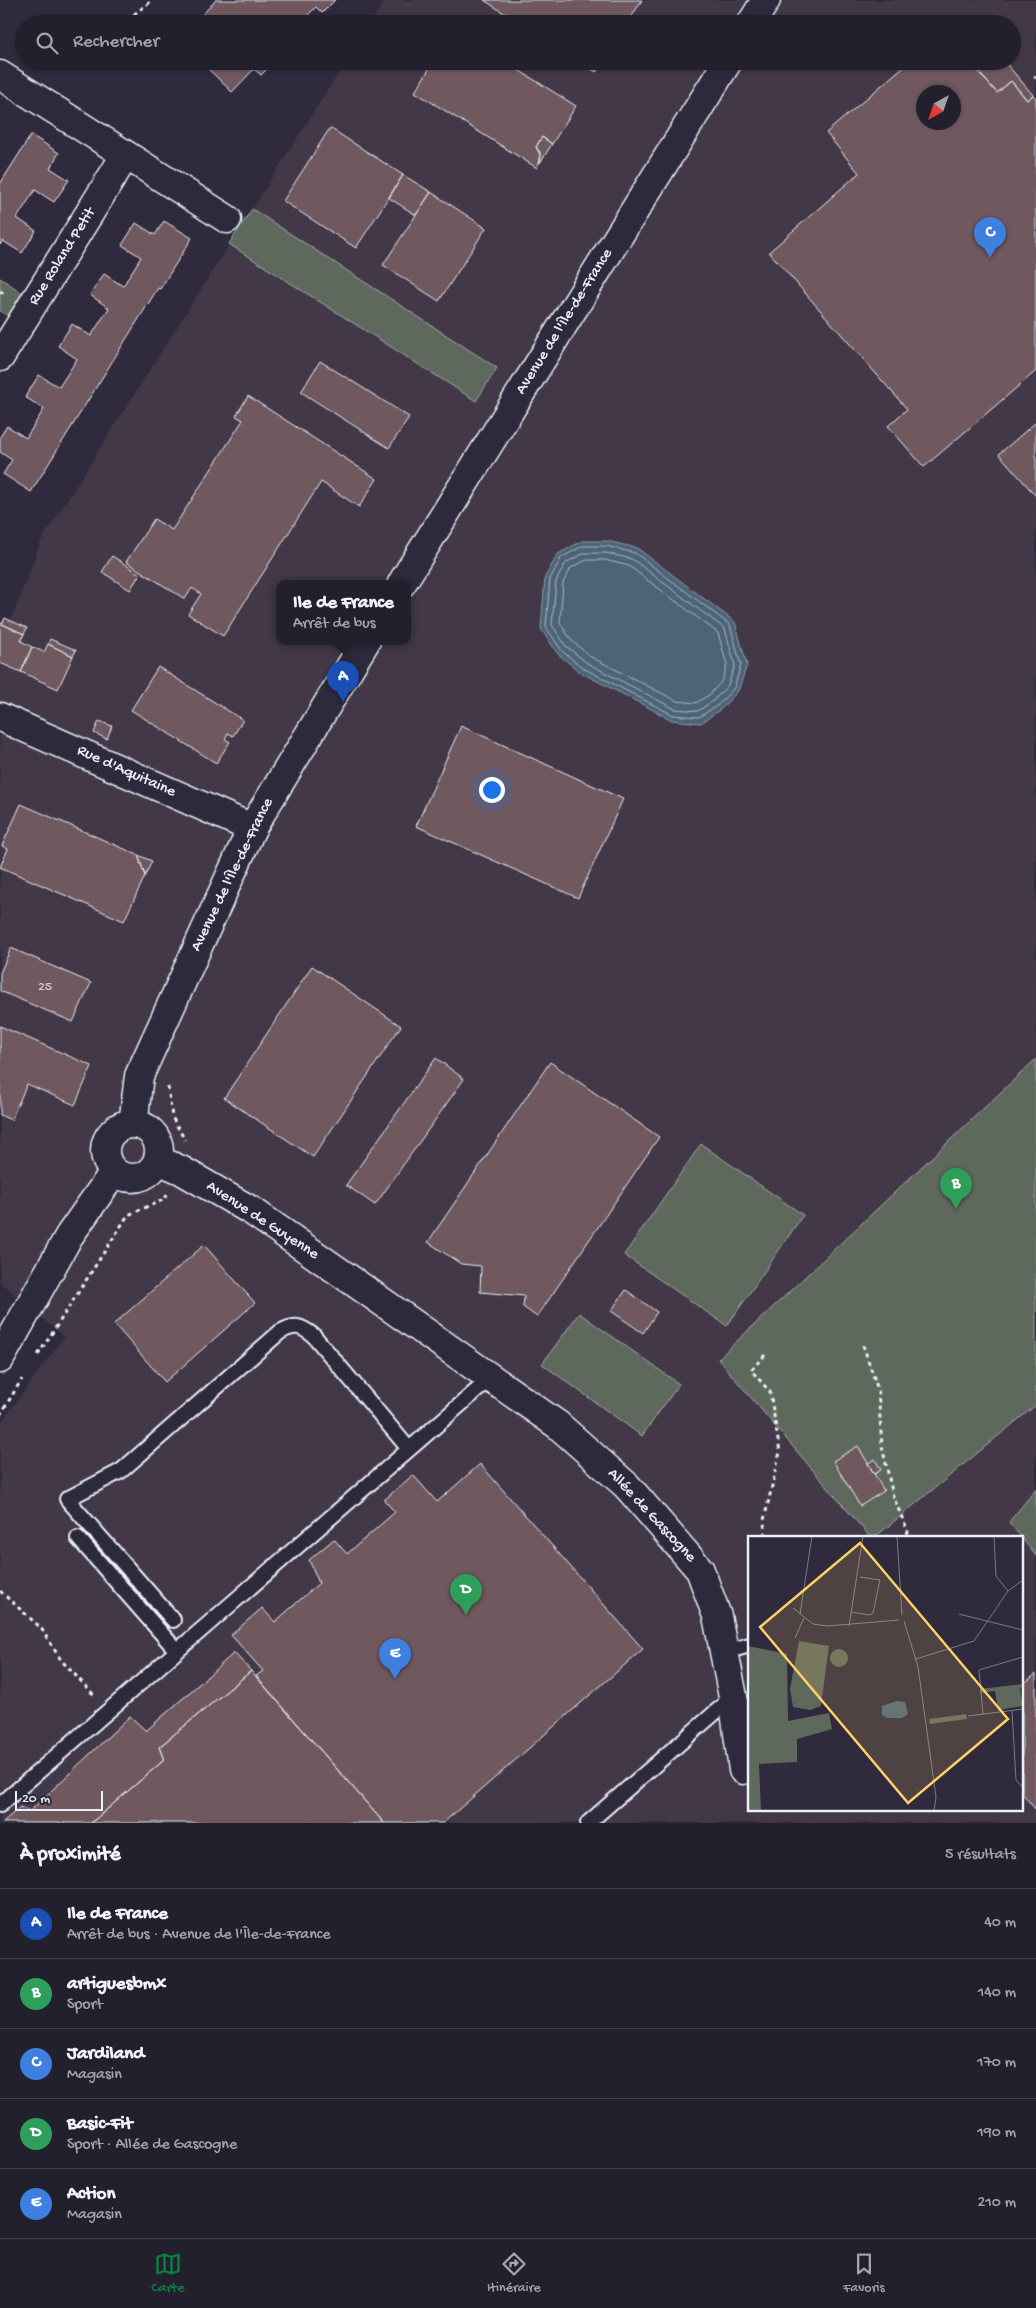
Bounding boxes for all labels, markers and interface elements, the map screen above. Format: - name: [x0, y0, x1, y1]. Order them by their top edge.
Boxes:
- search box: [15, 15, 1021, 70]
- icon: search: [33, 29, 61, 57]
- text: Rechercher: [73, 31, 159, 54]
- north arrow: [916, 85, 961, 130]
- street label: Rue Roland Petit: [25, 203, 101, 309]
- pin: C: [974, 217, 1006, 258]
- street label: Avenue de l'Île-de-France: [512, 244, 618, 398]
- popup: [276, 580, 411, 645]
- text: Ile de France: [293, 592, 394, 615]
- text: Arrêt de bus: [293, 615, 376, 634]
- pin: A: [327, 661, 359, 702]
- street label: Rue d'Aquitaine: [74, 742, 179, 803]
- your location: [479, 777, 505, 803]
- street label: Avenue de l'Île-de-France: [187, 794, 279, 955]
- house number: 25: [38, 979, 52, 996]
- pin: B: [940, 1168, 972, 1209]
- street label: Avenue de Guyenne: [202, 1177, 323, 1265]
- street label: Allée de Gascogne: [603, 1465, 700, 1568]
- inset map: [748, 1536, 1024, 1810]
- pin: D: [450, 1574, 482, 1615]
- pin: E: [379, 1638, 411, 1679]
- scale bar: [15, 1788, 102, 1811]
- text: 20 m: [22, 1791, 50, 1808]
- text: À proximité: [20, 1843, 121, 1868]
- text: 5 résultats: [945, 1846, 1016, 1865]
- text: Ile de France: [67, 1903, 168, 1926]
- text: A: [31, 1914, 41, 1933]
- text: 40 m: [984, 1914, 1016, 1933]
- text: Arrêt de bus · Avenue de l'Île-de-France: [67, 1926, 330, 1945]
- text: artiguesbmx: [67, 1973, 166, 1996]
- text: B: [32, 1984, 40, 2003]
- text: 140 m: [978, 1984, 1016, 2003]
- text: Sport: [67, 1996, 103, 2015]
- text: Jardiland: [67, 2043, 144, 2066]
- text: C: [32, 2054, 40, 2073]
- text: 170 m: [977, 2054, 1016, 2073]
- text: Magasin: [67, 2066, 122, 2085]
- text: Basic-Fit: [67, 2113, 132, 2136]
- text: D: [31, 2124, 41, 2143]
- text: 190 m: [977, 2124, 1016, 2143]
- text: Sport · Allée de Gascogne: [67, 2136, 237, 2155]
- text: Action: [67, 2183, 115, 2206]
- text: E: [31, 2194, 41, 2213]
- text: 210 m: [977, 2194, 1016, 2213]
- text: Magasin: [67, 2206, 122, 2225]
- tab: Carte: [151, 2250, 184, 2297]
- tab: Itinéraire: [487, 2250, 541, 2297]
- tab: Favoris: [843, 2250, 885, 2297]

